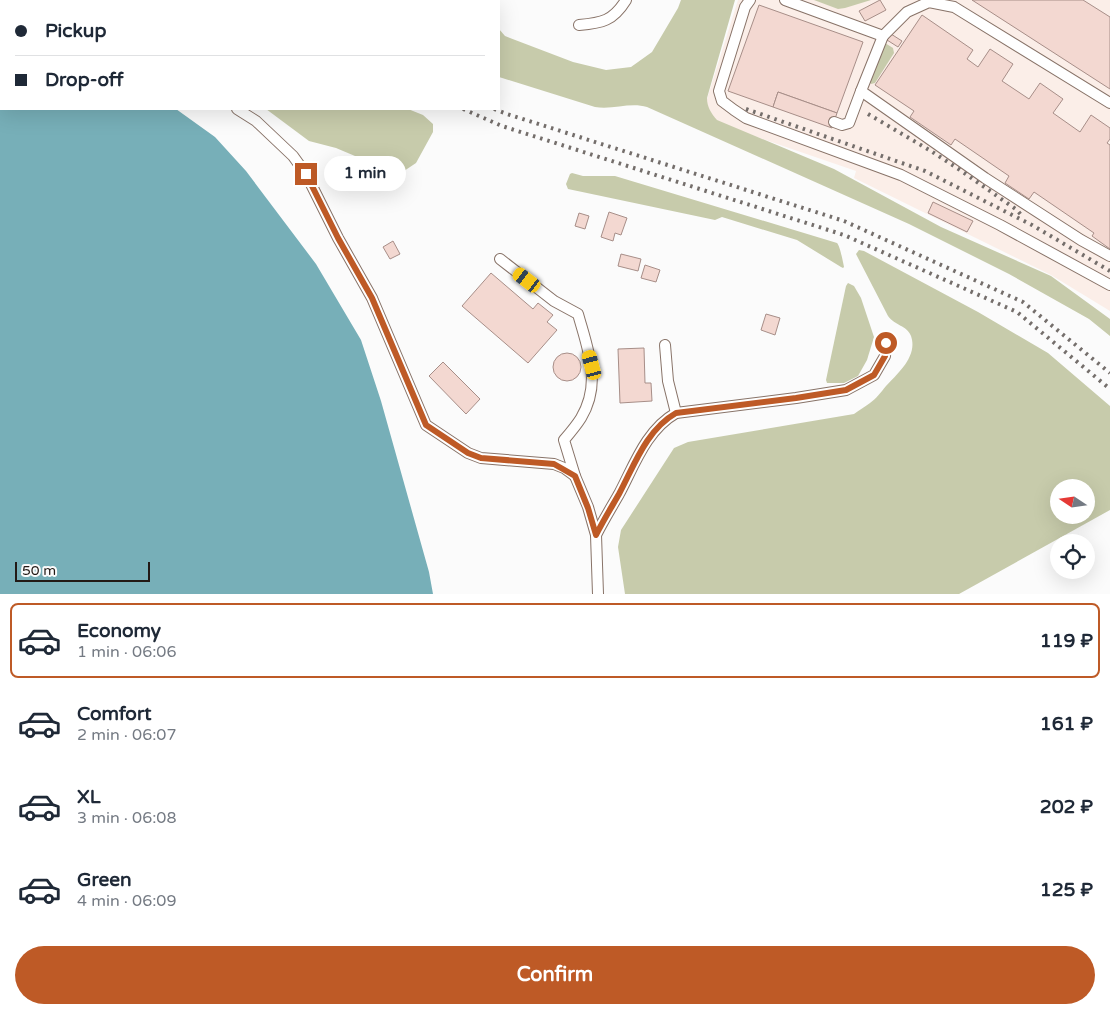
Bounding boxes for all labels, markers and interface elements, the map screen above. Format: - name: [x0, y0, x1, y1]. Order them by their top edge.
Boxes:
- text: Pickup: [45, 20, 106, 42]
- text: Drop-off: [45, 69, 124, 91]
- callout: 1 min: [324, 156, 406, 192]
- route end: [295, 163, 317, 185]
- text: 1 min: [344, 163, 386, 183]
- car: [510, 265, 543, 295]
- route start: [875, 332, 897, 354]
- car: [580, 349, 603, 381]
- north arrow: [1050, 479, 1095, 524]
- map controls: [1050, 479, 1095, 579]
- button: locate: [1050, 534, 1095, 579]
- scale bar: [15, 559, 150, 582]
- text: 50 m: [22, 562, 56, 579]
- icon: car: [17, 618, 62, 663]
- text: Economy: [77, 620, 161, 642]
- text: 119 ₽: [1040, 630, 1093, 652]
- text: 1 min · 06:06: [77, 642, 176, 662]
- icon: car: [17, 701, 62, 746]
- text: Comfort: [77, 703, 151, 725]
- text: 161 ₽: [1040, 713, 1093, 735]
- text: 2 min · 06:07: [77, 725, 176, 745]
- icon: car: [17, 784, 62, 829]
- text: XL: [77, 786, 101, 808]
- text: 202 ₽: [1040, 796, 1093, 818]
- text: 3 min · 06:08: [77, 808, 176, 828]
- icon: car: [17, 867, 62, 912]
- text: Green: [77, 869, 131, 891]
- text: 125 ₽: [1040, 879, 1093, 901]
- text: 4 min · 06:09: [77, 891, 176, 911]
- button: Confirm: [15, 946, 1095, 1004]

